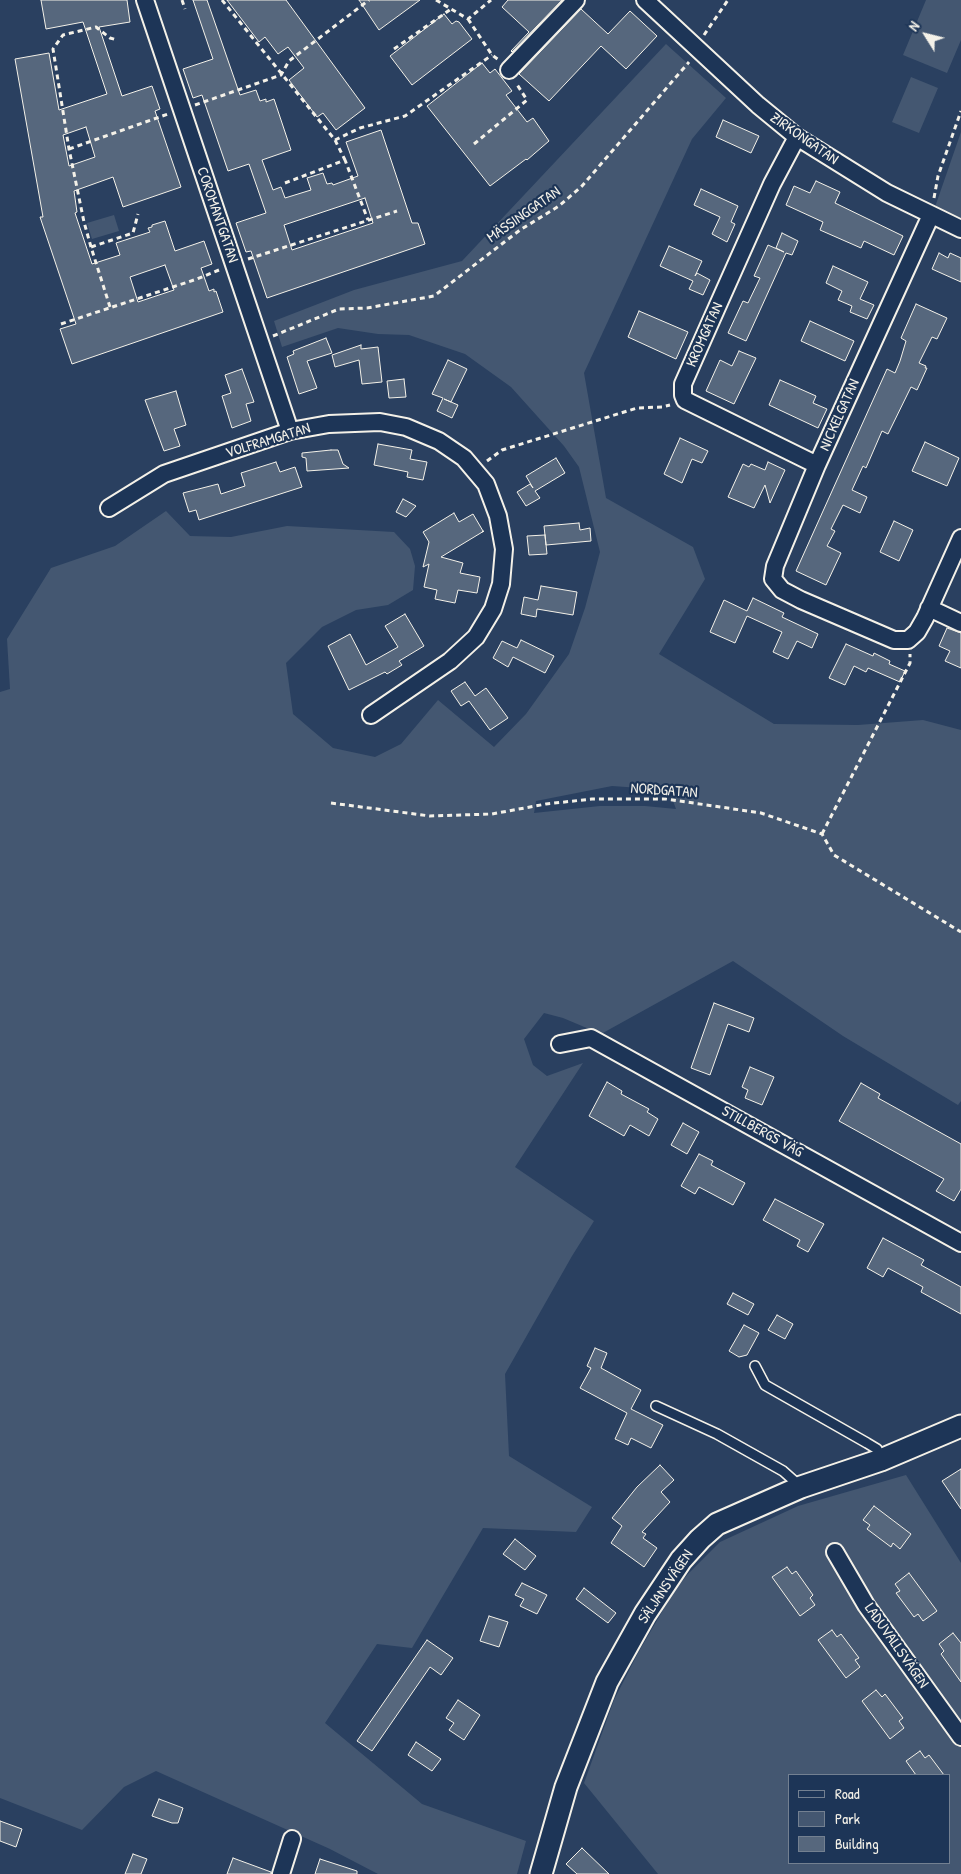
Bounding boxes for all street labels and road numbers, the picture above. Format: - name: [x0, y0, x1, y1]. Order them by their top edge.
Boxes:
- street label: ZIRKONGATAN: [767, 109, 841, 169]
- street label: COROMANTGATAN: [192, 165, 242, 265]
- street label: MÄSSINGGATAN: [484, 183, 564, 247]
- street label: KROMGATAN: [683, 300, 727, 370]
- street label: NICKELGATAN: [816, 376, 864, 454]
- street label: VOLFRAMGATAN: [223, 420, 313, 462]
- street label: NORDGATAN: [630, 780, 698, 802]
- street label: STILLBERGS VÄG: [718, 1102, 806, 1162]
- street label: SÄLJANSVÄGEN: [635, 1547, 697, 1627]
- street label: LADUVALLSVÄGEN: [860, 1600, 932, 1692]

